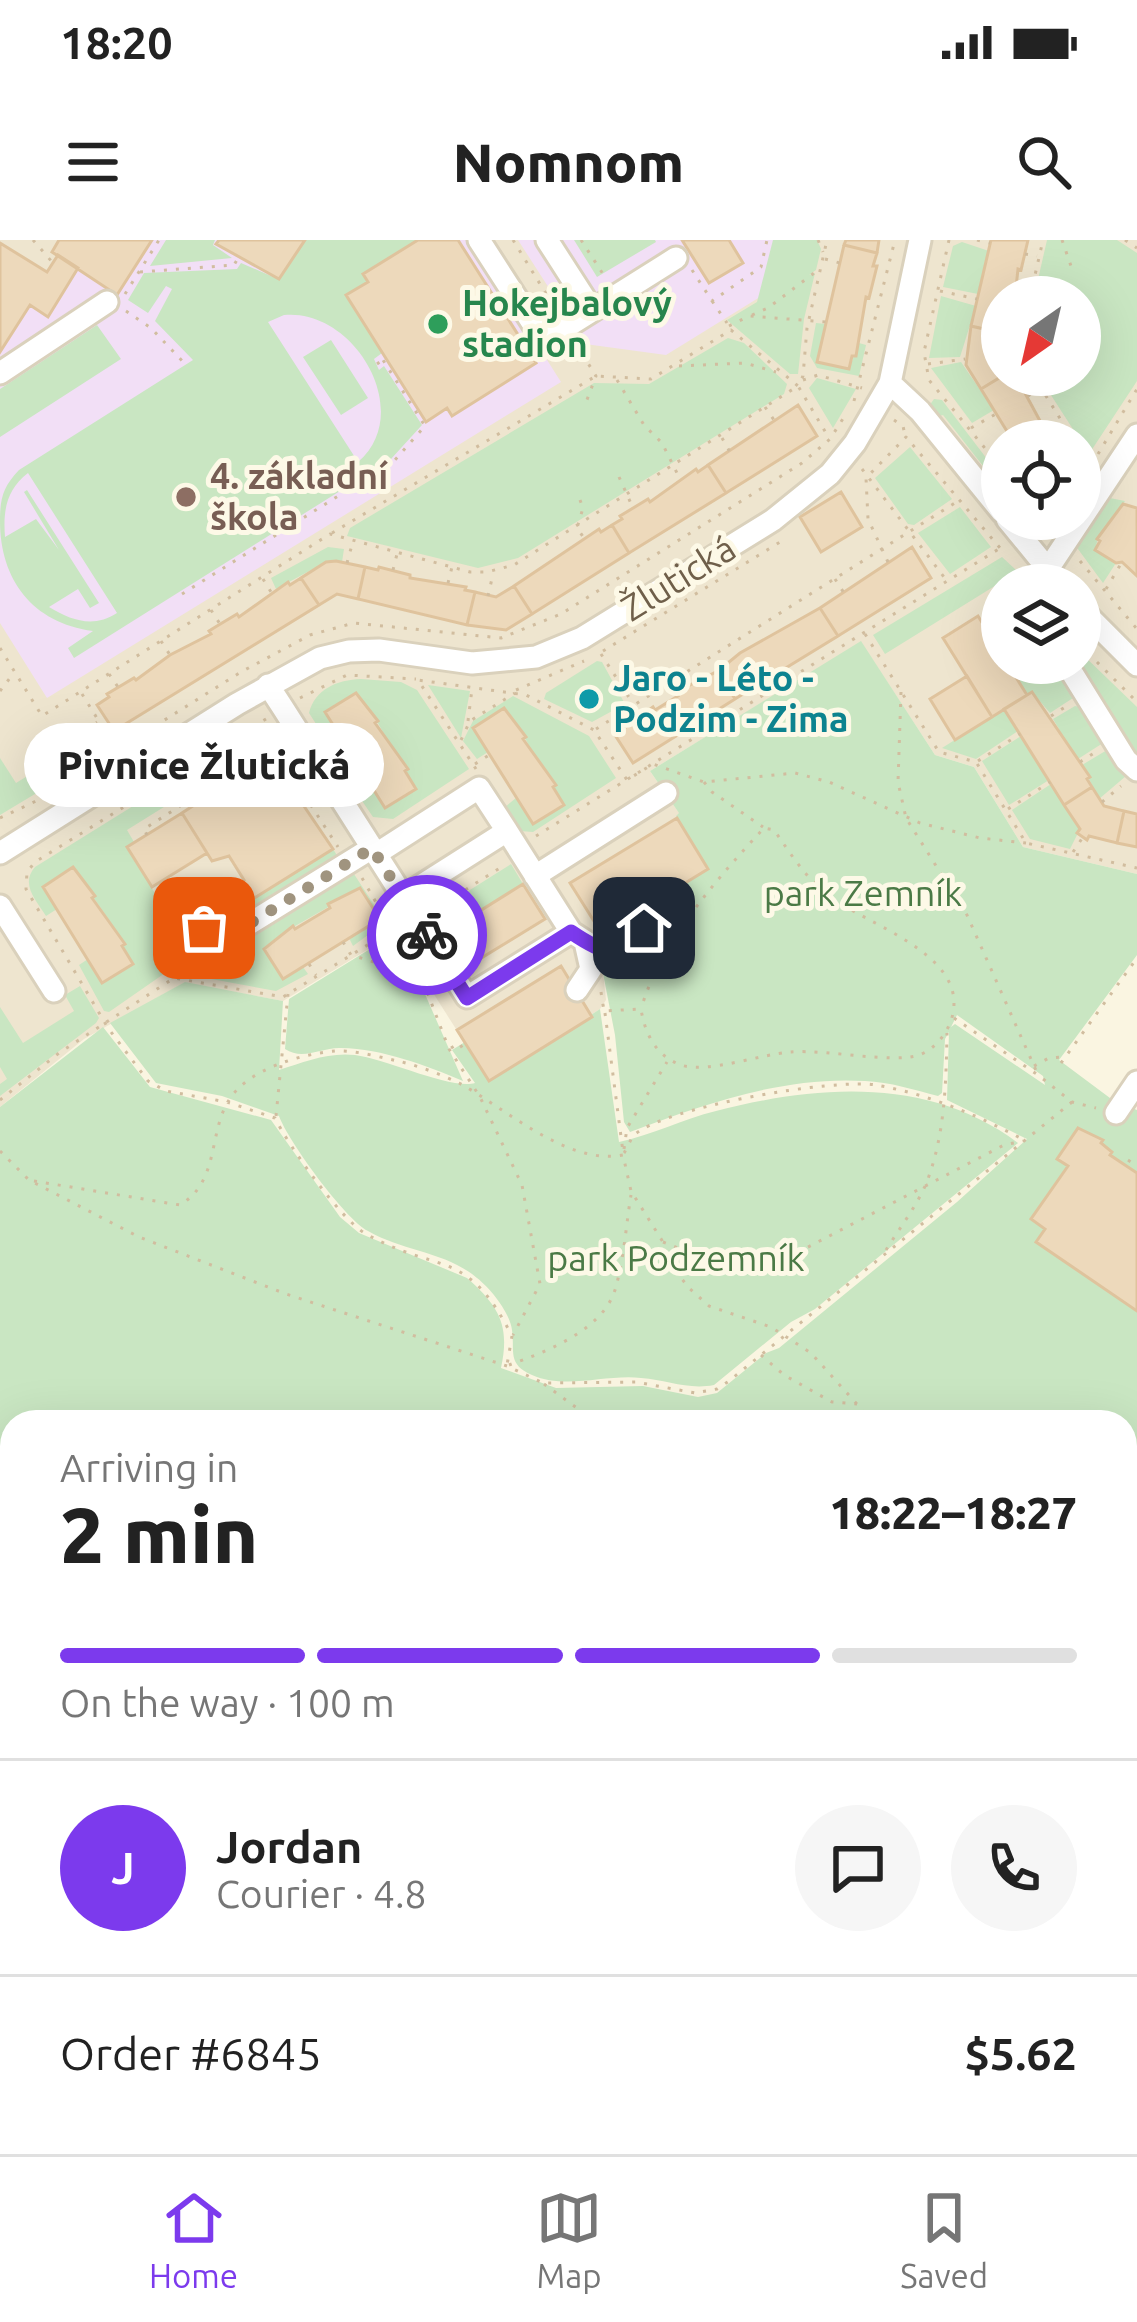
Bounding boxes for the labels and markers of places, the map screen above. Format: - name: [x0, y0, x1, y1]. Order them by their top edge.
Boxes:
- place label: Hokejbalový stadion: [462, 282, 672, 364]
- marker: Hokejbalový stadion: [425, 311, 451, 337]
- place label: 4. základní škola: [210, 455, 388, 537]
- marker: 4. základní škola: [173, 484, 199, 510]
- place label: Jaro - Léto - Podzim - Zima: [613, 657, 849, 739]
- marker: Jaro - Léto - Podzim - Zima: [576, 686, 602, 712]
- callout: Pivnice Žlutická: [24, 724, 384, 808]
- pin: [153, 877, 255, 979]
- pin: [593, 877, 695, 979]

